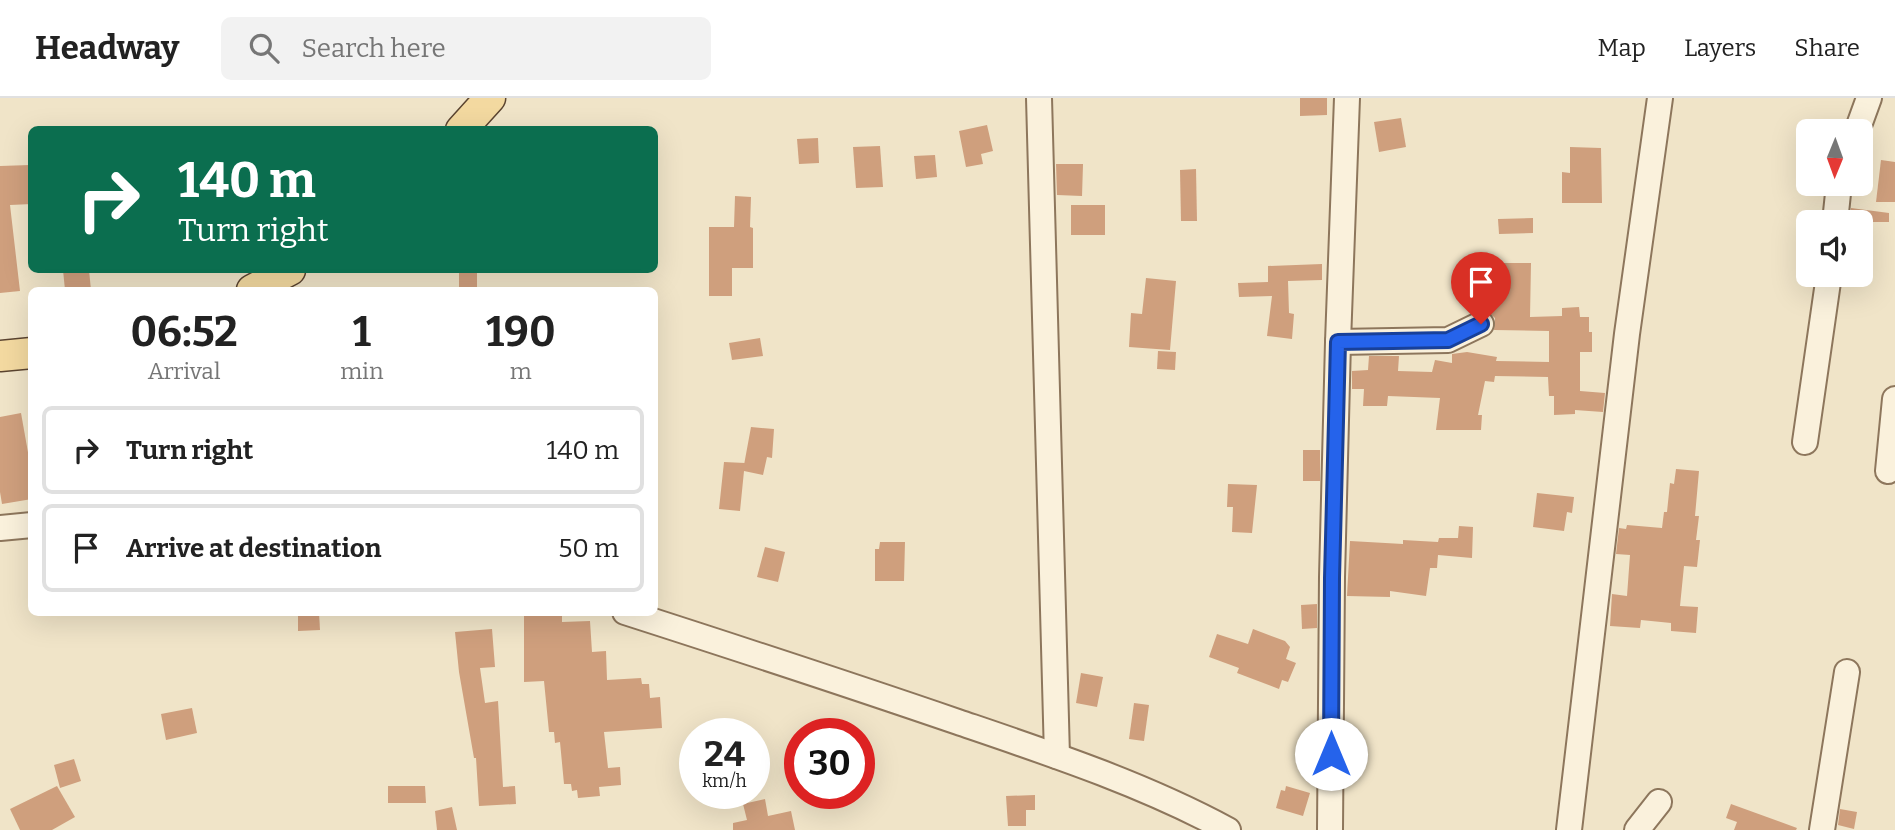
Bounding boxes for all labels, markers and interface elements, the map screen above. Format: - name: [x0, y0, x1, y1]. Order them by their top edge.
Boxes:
- search box: [221, 17, 711, 80]
- text: Headway: [35, 28, 179, 68]
- icon: search: [245, 29, 283, 67]
- text: Search here: [301, 33, 446, 64]
- text: Map: [1598, 34, 1646, 62]
- text: Layers: [1684, 34, 1756, 62]
- text: Share: [1794, 34, 1860, 62]
- north arrow: [1796, 119, 1872, 196]
- map controls: [1796, 119, 1873, 287]
- text: 140 m: [178, 151, 316, 210]
- icon: right: [63, 154, 154, 245]
- button: sound: [1796, 210, 1873, 287]
- text: Turn right: [178, 211, 329, 249]
- pin: [1451, 252, 1511, 324]
- icon: arrive: [1462, 263, 1500, 301]
- text: 06:52: [130, 307, 238, 357]
- text: 1: [353, 307, 371, 357]
- text: 190: [486, 307, 556, 357]
- text: Arrival: [148, 357, 221, 385]
- text: min: [340, 357, 384, 385]
- text: m: [510, 357, 532, 385]
- icon: right: [67, 431, 105, 469]
- text: Turn right: [126, 435, 253, 466]
- text: 140 m: [547, 435, 619, 466]
- icon: arrive: [67, 529, 105, 567]
- text: Arrive at destination: [126, 533, 381, 564]
- text: 50 m: [558, 533, 619, 564]
- position arrow: [1294, 717, 1368, 791]
- speed limit sign: 30: [784, 718, 875, 809]
- text: 24: [704, 733, 745, 775]
- text: km/h: [702, 770, 747, 792]

